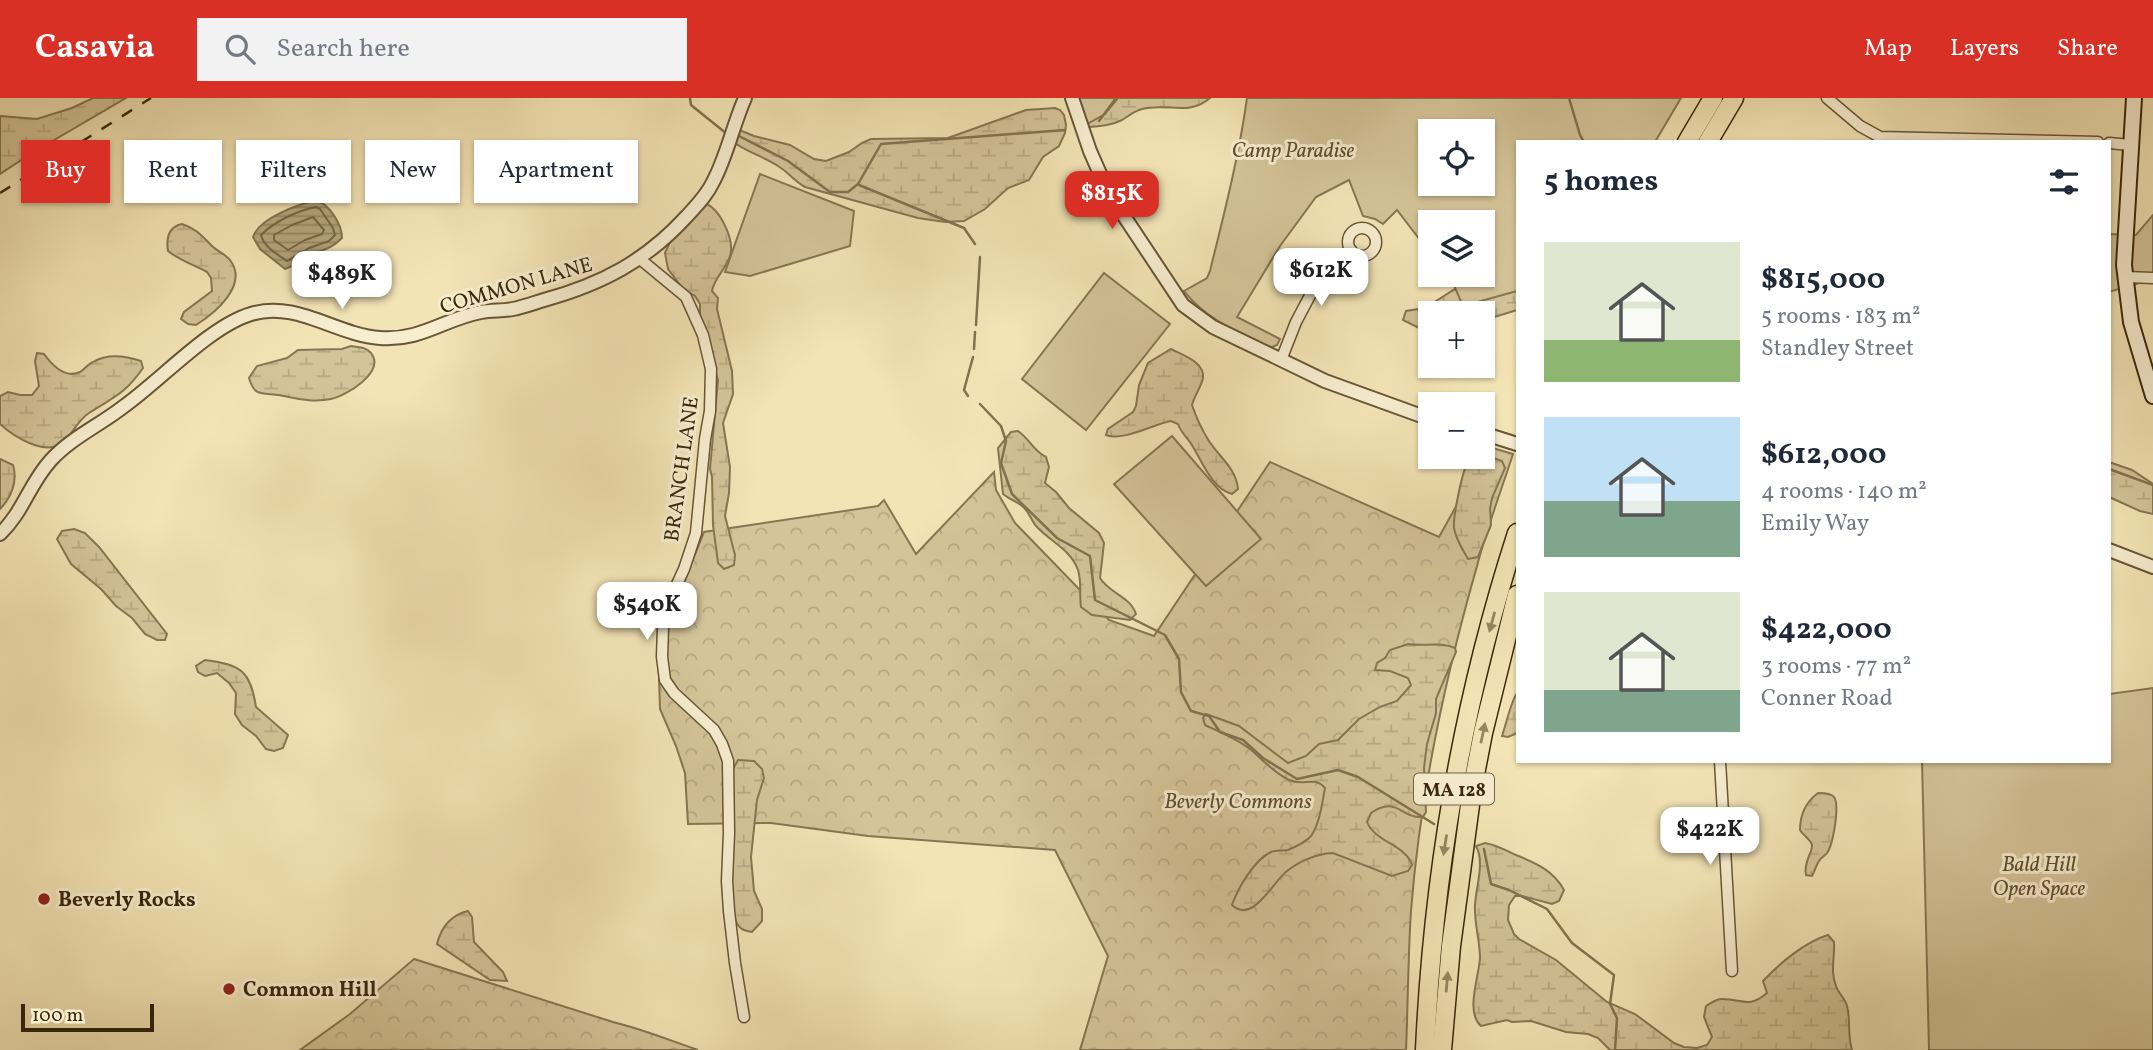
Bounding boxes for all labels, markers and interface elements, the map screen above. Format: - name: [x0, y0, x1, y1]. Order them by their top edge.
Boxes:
- search box: [197, 18, 687, 81]
- text: Casavia: [35, 26, 155, 72]
- icon: search: [221, 30, 259, 68]
- text: Search here: [277, 31, 410, 67]
- text: Map: [1864, 32, 1912, 66]
- text: Layers: [1950, 32, 2019, 66]
- text: Share: [2057, 32, 2118, 66]
- map controls: [1418, 119, 1495, 469]
- button: locate: [1418, 119, 1495, 196]
- park label: Camp Paradise: [1232, 137, 1355, 166]
- chip: Buy: [21, 140, 110, 203]
- chip: Rent: [124, 140, 222, 203]
- chip: Filters: [236, 140, 351, 203]
- chip: New: [365, 140, 460, 203]
- chip: Apartment: [474, 140, 638, 203]
- text: 5 homes: [1544, 161, 1658, 203]
- icon: filters: [2045, 163, 2083, 201]
- pin: $815K: [1063, 172, 1161, 231]
- text: $815K: [1081, 178, 1143, 210]
- button: layers: [1418, 210, 1495, 287]
- pin: $612K: [1272, 248, 1370, 308]
- street label: COMMON LANE: [437, 251, 596, 322]
- pin: $489K: [293, 252, 391, 311]
- text: $612K: [1289, 255, 1353, 287]
- text: $489K: [308, 258, 376, 290]
- text: $815,000: [1761, 259, 1885, 301]
- icon: home: [1600, 270, 1684, 354]
- button: +: [1418, 301, 1495, 378]
- text: 5 rooms · 183 m²: [1761, 301, 1921, 333]
- text: Standley Street: [1761, 333, 1914, 365]
- button: −: [1418, 392, 1495, 469]
- street label: BRANCH LANE: [658, 395, 707, 544]
- text: $612,000: [1761, 434, 1887, 476]
- icon: home: [1600, 445, 1684, 529]
- text: 4 rooms · 140 m²: [1761, 476, 1927, 508]
- text: Emily Way: [1761, 508, 1869, 540]
- pin: $540K: [598, 582, 696, 642]
- text: $540K: [613, 589, 681, 621]
- text: $422,000: [1761, 609, 1892, 651]
- one-way arrow: [1486, 612, 1496, 633]
- icon: home: [1600, 620, 1684, 704]
- text: 3 rooms · 77 m²: [1761, 651, 1911, 683]
- text: Conner Road: [1761, 683, 1893, 715]
- one-way arrow: [1477, 722, 1488, 744]
- road number: MA 128: [1414, 774, 1494, 804]
- park label: Beverly Commons: [1164, 788, 1312, 817]
- pin: $422K: [1661, 808, 1759, 867]
- text: $422K: [1676, 814, 1744, 846]
- one-way arrow: [1439, 834, 1450, 856]
- park label: Bald Hill Open Space: [1993, 851, 2086, 904]
- place label: Beverly Rocks: [58, 886, 196, 915]
- marker: Beverly Rocks: [36, 891, 52, 907]
- one-way arrow: [1442, 971, 1453, 993]
- place label: Common Hill: [243, 976, 377, 1005]
- marker: Common Hill: [221, 981, 237, 997]
- scale bar: [21, 1001, 154, 1033]
- text: 100 m: [32, 1003, 83, 1029]

